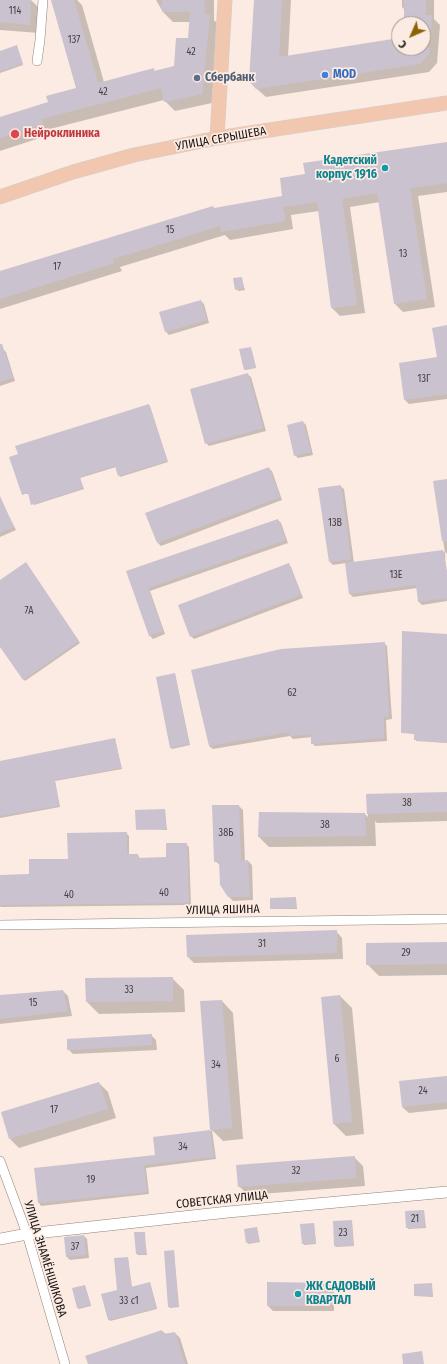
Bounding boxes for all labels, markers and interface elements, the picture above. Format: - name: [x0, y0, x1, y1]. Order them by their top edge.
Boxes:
- house number: 114: [9, 5, 21, 17]
- north arrow: [391, 16, 431, 56]
- house number: 137: [68, 34, 80, 46]
- text: С: [396, 38, 410, 51]
- house number: 42: [186, 46, 196, 58]
- place label: MOD: [333, 68, 356, 82]
- marker: MOD: [320, 70, 330, 80]
- place label: Сбербанк: [205, 71, 254, 85]
- marker: Сбербанк: [192, 73, 202, 83]
- house number: 42: [98, 86, 108, 98]
- street label: УЛИЦА СЕРЫШЕВА: [175, 124, 267, 154]
- place label: Нейроклиника: [24, 127, 100, 141]
- marker: Нейроклиника: [9, 128, 21, 140]
- place label: Кадетский корпус 1916: [316, 154, 377, 182]
- marker: Кадетский корпус 1916: [380, 163, 390, 173]
- house number: 15: [166, 224, 174, 236]
- house number: 13: [399, 248, 407, 260]
- house number: 17: [53, 261, 61, 273]
- house number: 13Г: [417, 373, 431, 385]
- house number: 13В: [328, 517, 342, 529]
- house number: 13Е: [389, 569, 403, 581]
- house number: 7А: [24, 605, 34, 617]
- house number: 62: [287, 687, 297, 699]
- house number: 38: [402, 797, 412, 809]
- house number: 38: [320, 819, 330, 831]
- house number: 38Б: [219, 827, 233, 839]
- house number: 40: [159, 887, 169, 899]
- house number: 40: [64, 889, 74, 901]
- street label: УЛИЦА ЯШИНА: [186, 902, 260, 918]
- house number: 31: [258, 938, 266, 950]
- house number: 29: [401, 947, 411, 959]
- house number: 33: [124, 984, 134, 996]
- house number: 15: [29, 997, 37, 1009]
- house number: 6: [335, 1053, 339, 1065]
- house number: 34: [211, 1059, 221, 1071]
- house number: 24: [418, 1085, 428, 1097]
- house number: 17: [50, 1104, 58, 1116]
- house number: 34: [178, 1141, 188, 1153]
- house number: 32: [292, 1165, 300, 1177]
- house number: 19: [87, 1174, 95, 1186]
- street label: СОВЕТСКАЯ УЛИЦА: [175, 1188, 269, 1212]
- street label: УЛИЦА ЗНАМЁНЩИКОВА: [20, 1199, 70, 1319]
- house number: 21: [411, 1213, 419, 1225]
- house number: 23: [339, 1227, 347, 1239]
- house number: 37: [71, 1241, 79, 1253]
- place label: ЖК САДОВЫЙ КВАРТАЛ: [306, 1280, 376, 1308]
- marker: ЖК САДОВЫЙ КВАРТАЛ: [293, 1289, 303, 1299]
- house number: 33 с1: [119, 1295, 139, 1307]

